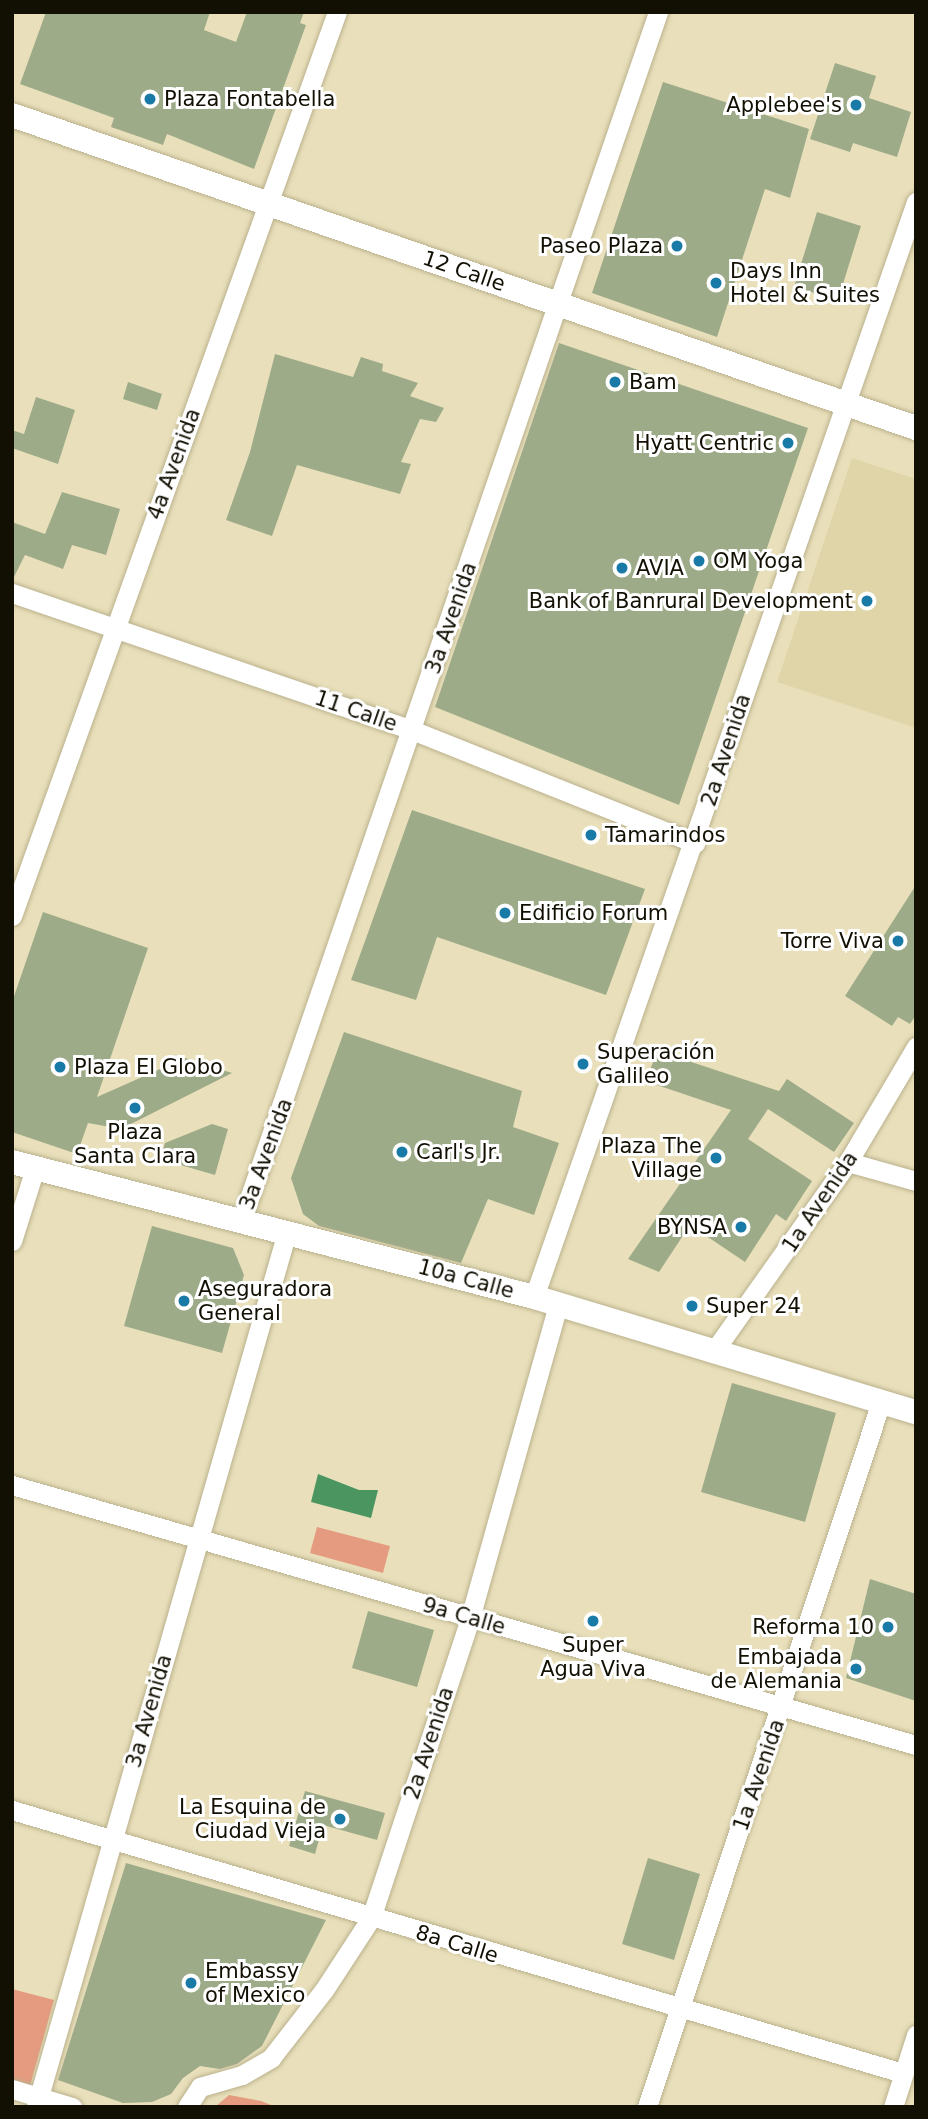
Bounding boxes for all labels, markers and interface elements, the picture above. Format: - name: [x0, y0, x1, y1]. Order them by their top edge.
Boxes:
- place label: Plaza Fontabella: [164, 86, 335, 112]
- marker: Plaza Fontabella: [142, 91, 158, 107]
- place label: Applebee's: [726, 92, 842, 118]
- marker: Applebee's: [848, 97, 864, 113]
- place label: Paseo Plaza: [540, 233, 663, 259]
- marker: Paseo Plaza: [669, 238, 685, 254]
- street label: 12 Calle: [419, 245, 509, 297]
- place label: Days Inn Hotel & Suites: [730, 258, 880, 308]
- marker: Days Inn Hotel & Suites: [708, 275, 724, 291]
- place label: Bam: [629, 369, 677, 395]
- marker: Bam: [607, 374, 623, 390]
- street label: 4a Avenida: [142, 405, 206, 523]
- place label: Hyatt Centric: [635, 430, 774, 456]
- marker: Hyatt Centric: [780, 435, 796, 451]
- place label: OM Yoga: [713, 548, 803, 574]
- marker: OM Yoga: [691, 553, 707, 569]
- place label: AVIA: [636, 555, 684, 581]
- street label: 3a Avenida: [420, 559, 482, 677]
- marker: AVIA: [614, 560, 630, 576]
- place label: Bank of Banrural Development: [529, 588, 853, 614]
- marker: Bank of Banrural Development: [859, 593, 875, 609]
- street label: 11 Calle: [311, 685, 401, 737]
- street label: 2a Avenida: [696, 691, 756, 809]
- place label: Tamarindos: [605, 822, 725, 848]
- marker: Tamarindos: [583, 827, 599, 843]
- place label: Edificio Forum: [519, 900, 668, 926]
- marker: Edificio Forum: [497, 905, 513, 921]
- place label: Torre Viva: [781, 928, 884, 954]
- marker: Torre Viva: [890, 933, 906, 949]
- place label: Superación Galileo: [597, 1039, 715, 1089]
- place label: Plaza El Globo: [74, 1054, 223, 1080]
- marker: Superación Galileo: [575, 1056, 591, 1072]
- marker: Plaza El Globo: [52, 1059, 68, 1075]
- street label: 3a Avenida: [234, 1095, 298, 1213]
- marker: Plaza Santa Clara: [127, 1100, 143, 1116]
- place label: Plaza Santa Clara: [74, 1119, 196, 1169]
- place label: Plaza The Village: [601, 1133, 702, 1183]
- place label: Carl's Jr.: [416, 1139, 501, 1165]
- marker: Carl's Jr.: [394, 1144, 410, 1160]
- street label: 1a Avenida: [777, 1147, 863, 1257]
- marker: Plaza The Village: [708, 1150, 724, 1166]
- place label: BYNSA: [657, 1214, 727, 1240]
- marker: BYNSA: [733, 1219, 749, 1235]
- street label: 10a Calle: [415, 1254, 517, 1304]
- place label: Aseguradora General: [198, 1276, 332, 1326]
- marker: Aseguradora General: [176, 1293, 192, 1309]
- place label: Super 24: [706, 1293, 801, 1319]
- marker: Super 24: [684, 1298, 700, 1314]
- street label: 9a Calle: [420, 1592, 508, 1640]
- marker: Super Agua Viva: [585, 1613, 601, 1629]
- place label: Reforma 10: [752, 1614, 874, 1640]
- marker: Reforma 10: [880, 1619, 896, 1635]
- place label: Super Agua Viva: [540, 1632, 646, 1682]
- place label: Embajada de Alemania: [711, 1644, 842, 1694]
- street label: 3a Avenida: [121, 1651, 177, 1771]
- marker: Embajada de Alemania: [848, 1661, 864, 1677]
- street label: 2a Avenida: [399, 1684, 459, 1802]
- street label: 1a Avenida: [728, 1716, 790, 1834]
- place label: La Esquina de Ciudad Vieja: [179, 1794, 326, 1844]
- marker: La Esquina de Ciudad Vieja: [332, 1811, 348, 1827]
- street label: 8a Calle: [413, 1920, 501, 1968]
- place label: Embassy of Mexico: [205, 1958, 305, 2008]
- marker: Embassy of Mexico: [183, 1975, 199, 1991]

